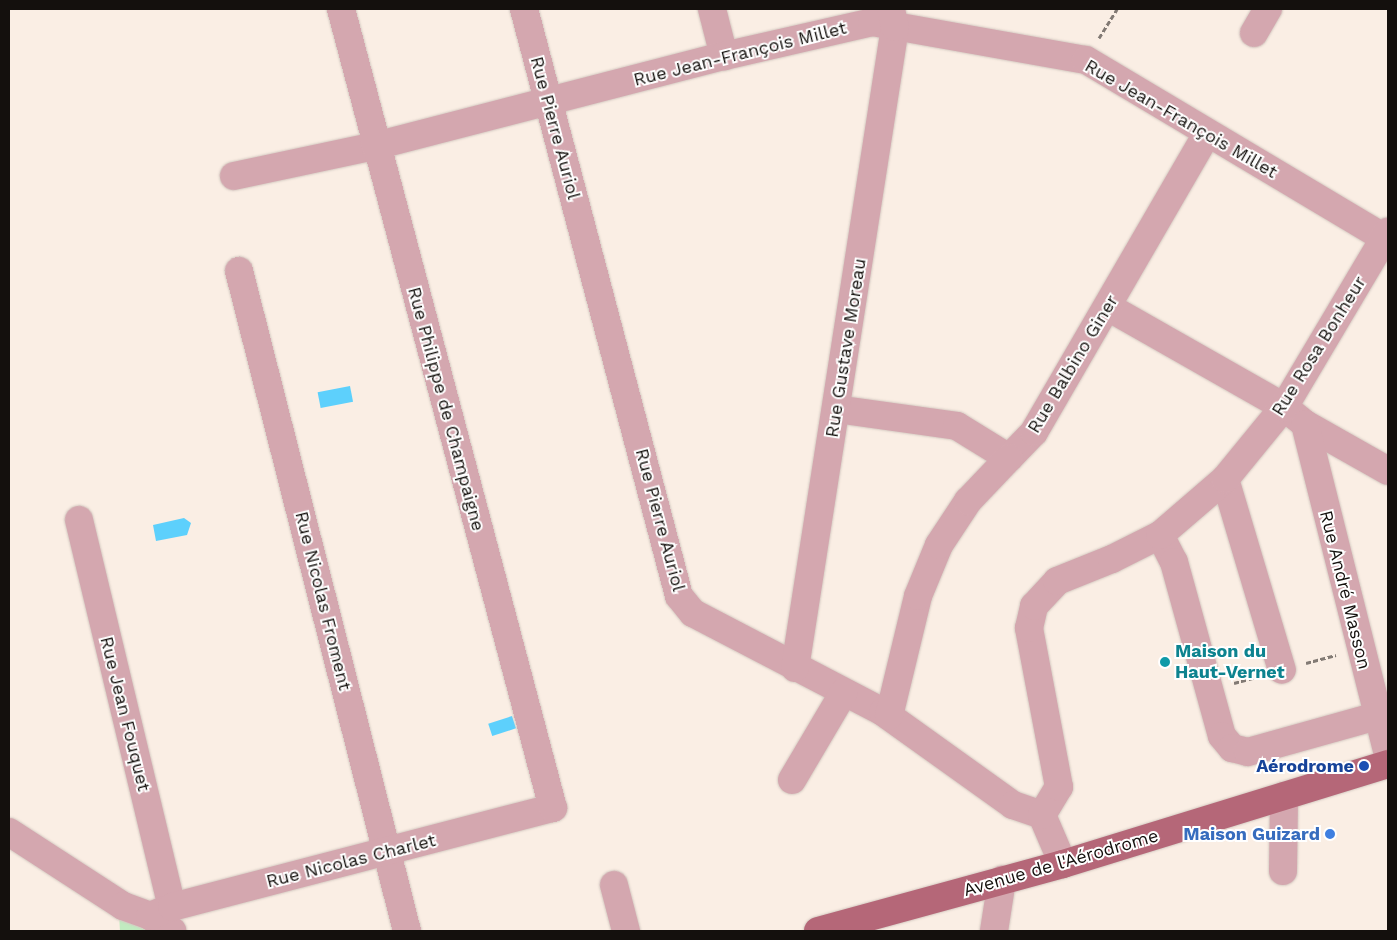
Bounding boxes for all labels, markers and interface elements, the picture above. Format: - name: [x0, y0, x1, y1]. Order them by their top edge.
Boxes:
- street label: Rue Jean-François Millet: [631, 17, 849, 91]
- street label: Rue Pierre Auriol: [525, 54, 585, 202]
- street label: Rue Jean-François Millet: [1081, 55, 1281, 183]
- street label: Rue Gustave Moreau: [821, 257, 871, 439]
- street label: Rue Rosa Bonheur: [1267, 272, 1371, 420]
- street label: Rue Philippe de Champaigne: [403, 285, 489, 533]
- street label: Rue Balbino Giner: [1023, 291, 1123, 437]
- street label: Rue Pierre Auriol: [630, 446, 690, 594]
- street label: Rue André Masson: [1315, 508, 1375, 672]
- street label: Rue Nicolas Froment: [290, 509, 356, 693]
- street label: Rue Jean Fouquet: [95, 634, 155, 794]
- place label: Maison du Haut-Vernet: [1175, 641, 1284, 684]
- marker: Maison du Haut-Vernet: [1159, 656, 1171, 668]
- place label: Aérodrome: [1256, 755, 1354, 777]
- marker: Aérodrome: [1358, 760, 1370, 772]
- place label: Maison Guizard: [1183, 823, 1320, 845]
- street label: Avenue de l'Aérodrome: [961, 825, 1161, 901]
- marker: Maison Guizard: [1324, 828, 1336, 840]
- street label: Rue Nicolas Charlet: [264, 829, 438, 893]

